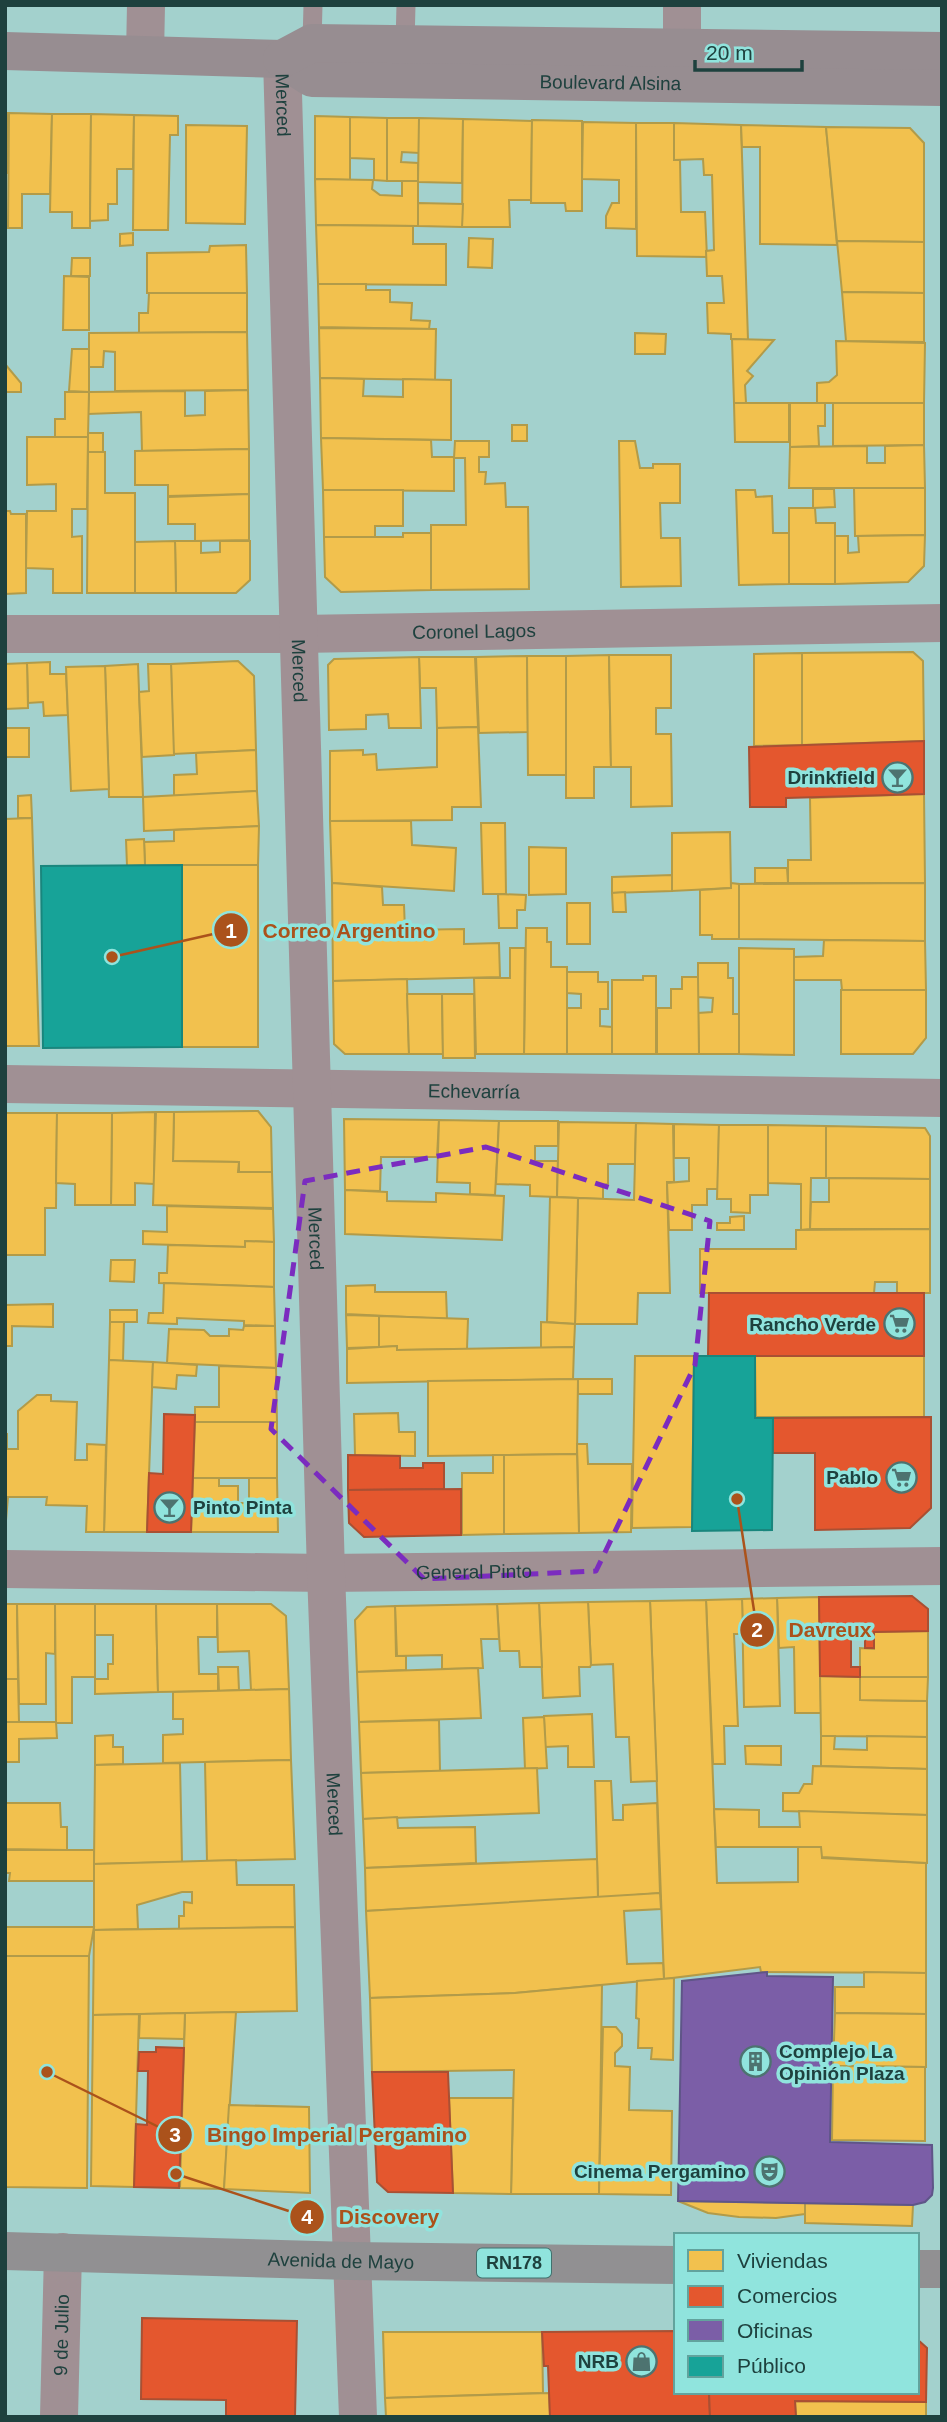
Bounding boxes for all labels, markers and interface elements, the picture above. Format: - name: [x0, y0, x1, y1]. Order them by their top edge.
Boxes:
- scale bar: [695, 28, 802, 72]
- text: 20 m: [706, 41, 753, 64]
- street label: Boulevard Alsina: [539, 71, 682, 94]
- street label: Merced: [271, 73, 294, 137]
- street label: Coronel Lagos: [412, 620, 536, 643]
- street label: Merced: [288, 639, 311, 703]
- bar icon: Drinkfield: [881, 760, 915, 794]
- place label: Drinkfield: [787, 767, 875, 788]
- callout: Correo Argentino: [214, 909, 450, 951]
- text: 1: [225, 919, 237, 942]
- text: Correo Argentino: [262, 919, 436, 942]
- street label: Echevarría: [428, 1080, 520, 1103]
- street label: Merced: [304, 1207, 327, 1271]
- supermarket icon: Rancho Verde: [882, 1307, 916, 1341]
- place label: Rancho Verde: [749, 1314, 876, 1335]
- supermarket icon: Pablo: [884, 1460, 918, 1494]
- place label: Pablo: [826, 1467, 878, 1488]
- bar icon: Pinto Pinta: [153, 1490, 187, 1524]
- place label: Pinto Pinta: [193, 1497, 293, 1518]
- street label: General Pinto: [416, 1561, 532, 1583]
- callout: Davreux: [740, 1609, 885, 1651]
- text: 2: [751, 1618, 763, 1641]
- text: Davreux: [789, 1618, 872, 1641]
- street label: Merced: [323, 1772, 346, 1836]
- place label: Complejo La Opinión Plaza: [779, 2041, 905, 2084]
- building icon: Complejo La Opinión Plaza: [739, 2045, 773, 2079]
- callout: Bingo Imperial Pergamino: [158, 2114, 481, 2156]
- text: 3: [169, 2123, 181, 2146]
- text: Bingo Imperial Pergamino: [207, 2123, 467, 2146]
- theatre icon: Cinema Pergamino: [752, 2154, 786, 2188]
- place label: Cinema Pergamino: [574, 2161, 746, 2182]
- callout: Discovery: [290, 2196, 453, 2238]
- text: 4: [301, 2205, 313, 2228]
- text: Discovery: [339, 2205, 440, 2228]
- legend: [674, 2233, 919, 2394]
- road number: RN178: [477, 2248, 551, 2278]
- street label: Avenida de Mayo: [267, 2249, 414, 2273]
- text: Viviendas: [737, 2249, 828, 2272]
- text: Comercios: [737, 2284, 837, 2307]
- street label: 9 de Julio: [50, 2294, 73, 2376]
- text: Oficinas: [737, 2319, 813, 2342]
- shop icon: NRB: [625, 2344, 659, 2378]
- place label: NRB: [578, 2351, 619, 2372]
- text: Público: [737, 2354, 806, 2377]

